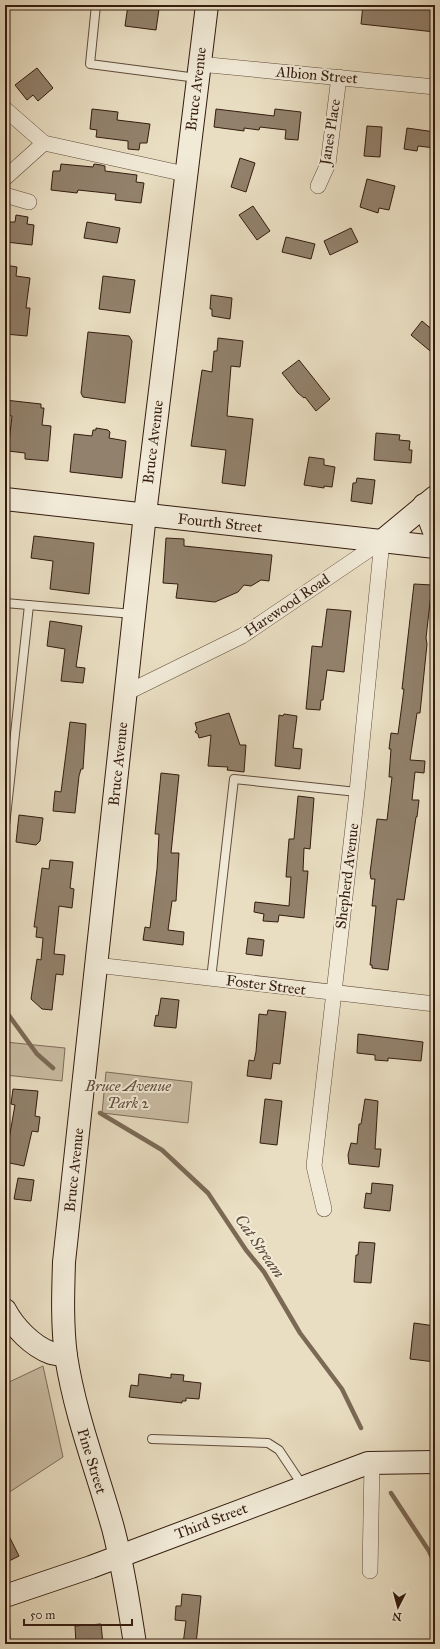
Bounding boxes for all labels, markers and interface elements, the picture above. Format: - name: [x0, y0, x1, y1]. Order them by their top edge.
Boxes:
- street label: Bruce Avenue: [182, 46, 210, 132]
- street label: Albion Street: [275, 62, 359, 88]
- street label: Janes Place: [316, 98, 345, 168]
- street label: Bruce Avenue: [139, 399, 167, 485]
- street label: Fourth Street: [177, 510, 264, 536]
- street label: Harewood Road: [241, 570, 333, 640]
- street label: Bruce Avenue: [105, 721, 131, 807]
- street label: Shepherd Avenue: [332, 822, 362, 930]
- street label: Foster Street: [225, 971, 308, 999]
- park label: Bruce Avenue Park 2: [84, 1077, 171, 1112]
- street label: Bruce Avenue: [61, 1127, 87, 1213]
- water label: Cat Stream: [231, 1210, 289, 1282]
- street label: Pine Street: [74, 1426, 111, 1497]
- street label: Third Street: [172, 1499, 250, 1543]
- north arrow: [378, 1587, 418, 1627]
- scale bar: [24, 1601, 132, 1627]
- text: 50 m: [30, 1608, 55, 1622]
- text: N: [391, 1609, 402, 1623]

